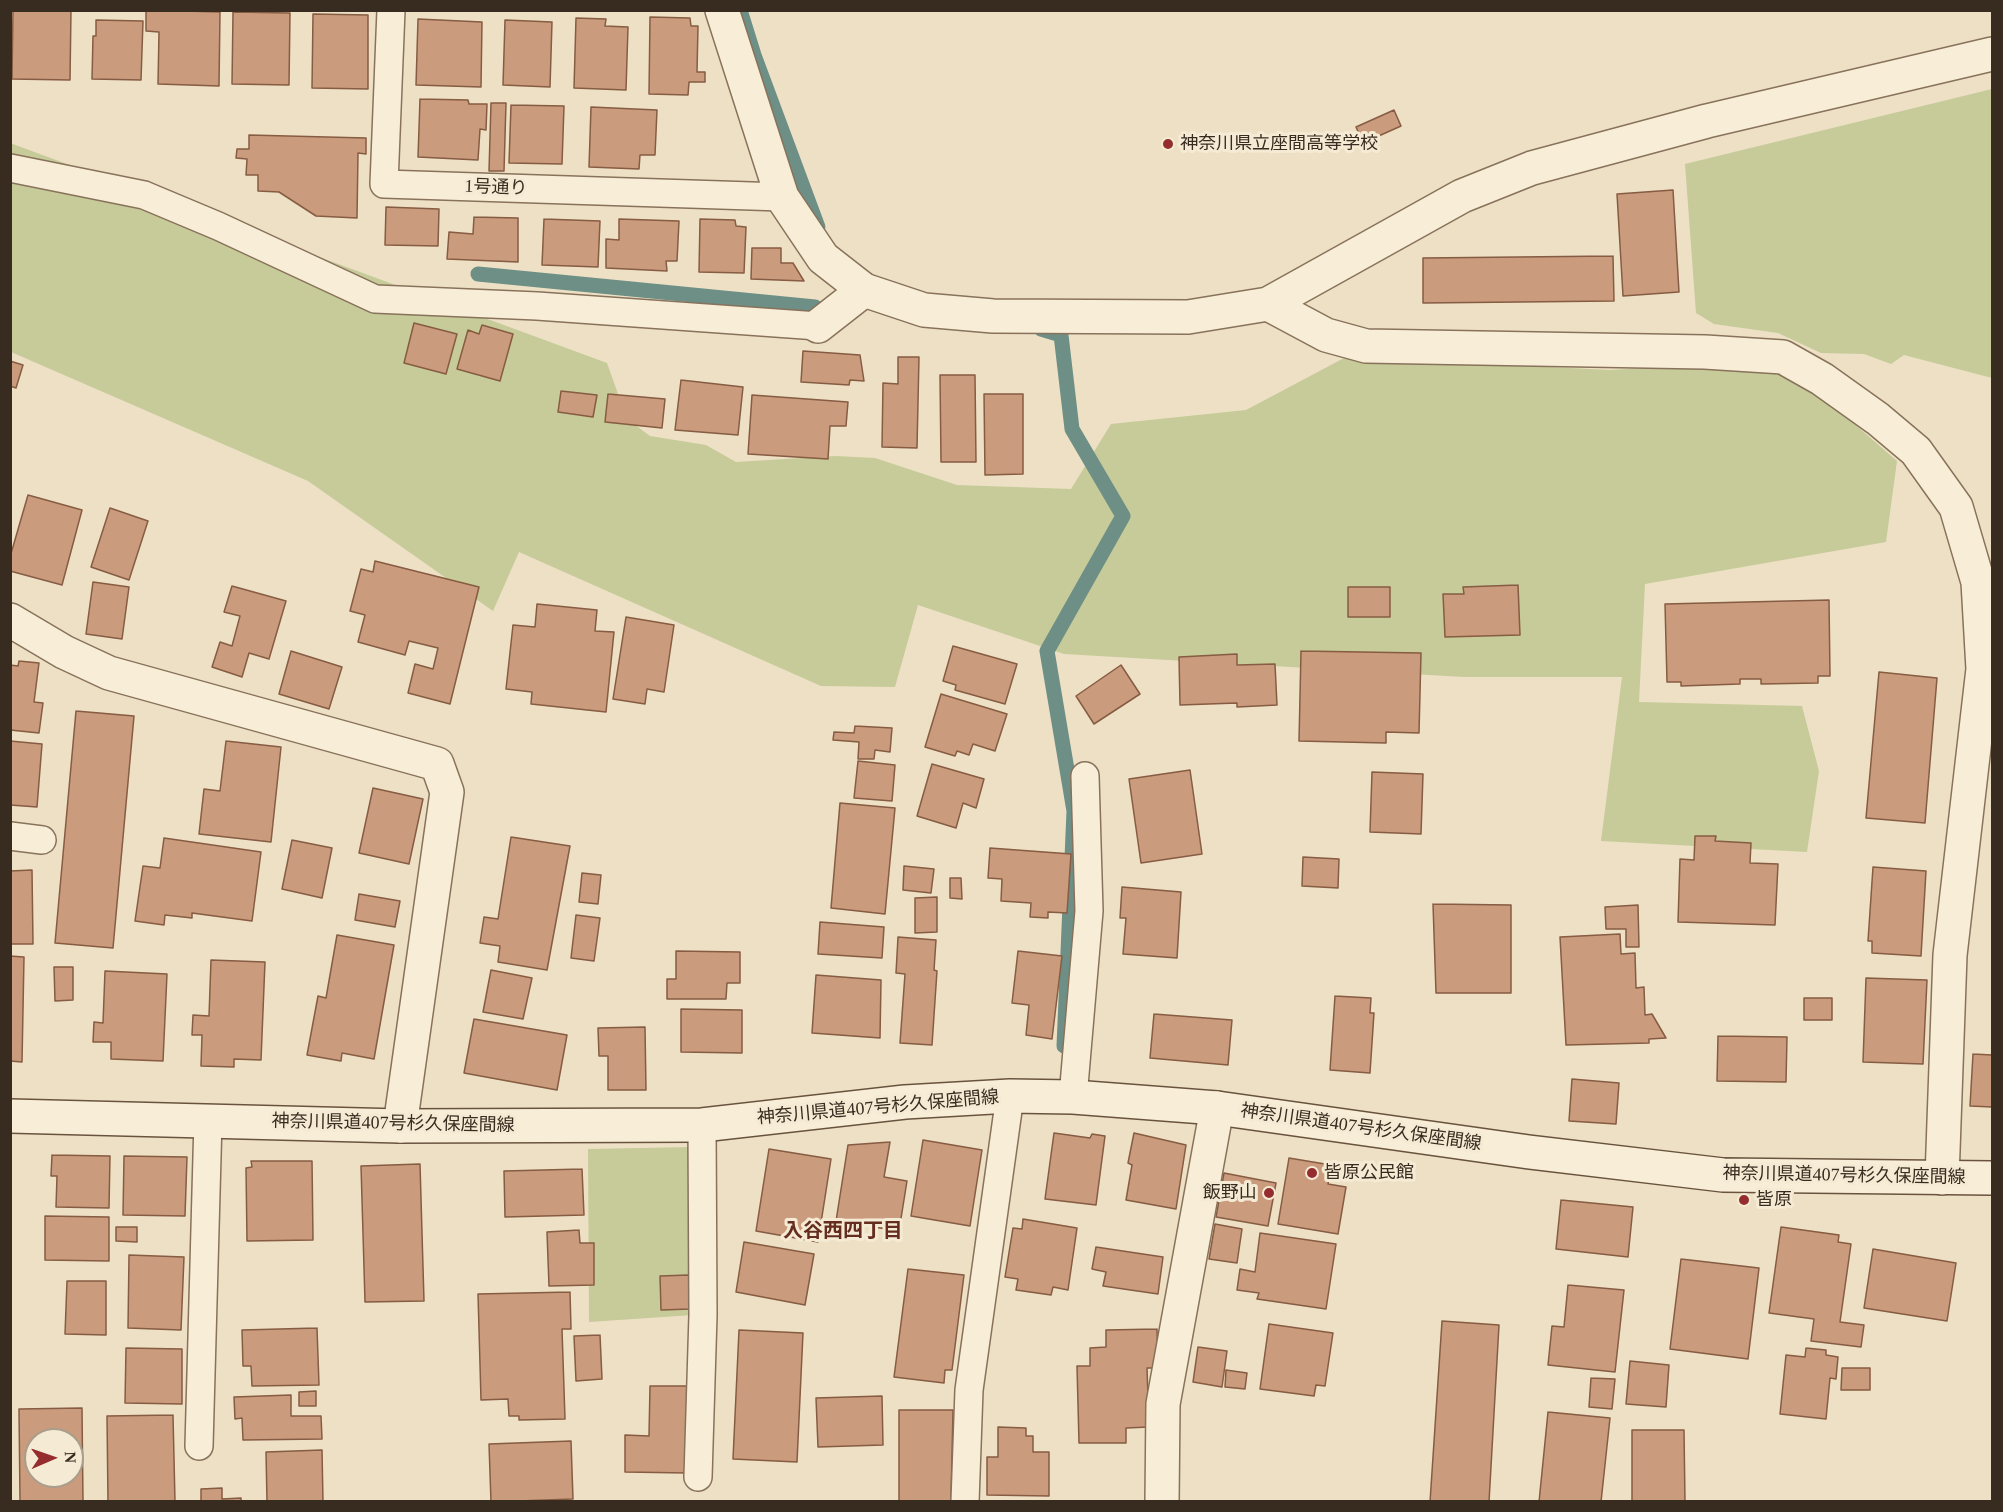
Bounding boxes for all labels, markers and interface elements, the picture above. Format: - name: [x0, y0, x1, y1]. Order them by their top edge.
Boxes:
- place label: 神奈川県立座間高等学校: [1180, 133, 1378, 155]
- marker: 神奈川県立座間高等学校: [1161, 137, 1175, 151]
- street label: 1号通り: [464, 176, 528, 200]
- street label: 神奈川県道407号杉久保座間線: [756, 1087, 1000, 1129]
- street label: 神奈川県道407号杉久保座間線: [1239, 1100, 1483, 1156]
- street label: 神奈川県道407号杉久保座間線: [271, 1111, 515, 1137]
- place label: 皆原公民館: [1324, 1162, 1414, 1184]
- street label: 神奈川県道407号杉久保座間線: [1722, 1163, 1966, 1189]
- marker: 皆原公民館: [1305, 1166, 1319, 1180]
- place label: 飯野山: [1203, 1182, 1257, 1204]
- marker: 飯野山: [1262, 1186, 1276, 1200]
- place label: 皆原: [1756, 1189, 1792, 1211]
- marker: 皆原: [1737, 1193, 1751, 1207]
- district label: 入谷西四丁目: [783, 1220, 903, 1244]
- north arrow: [24, 1428, 84, 1488]
- text: N: [62, 1451, 79, 1463]

